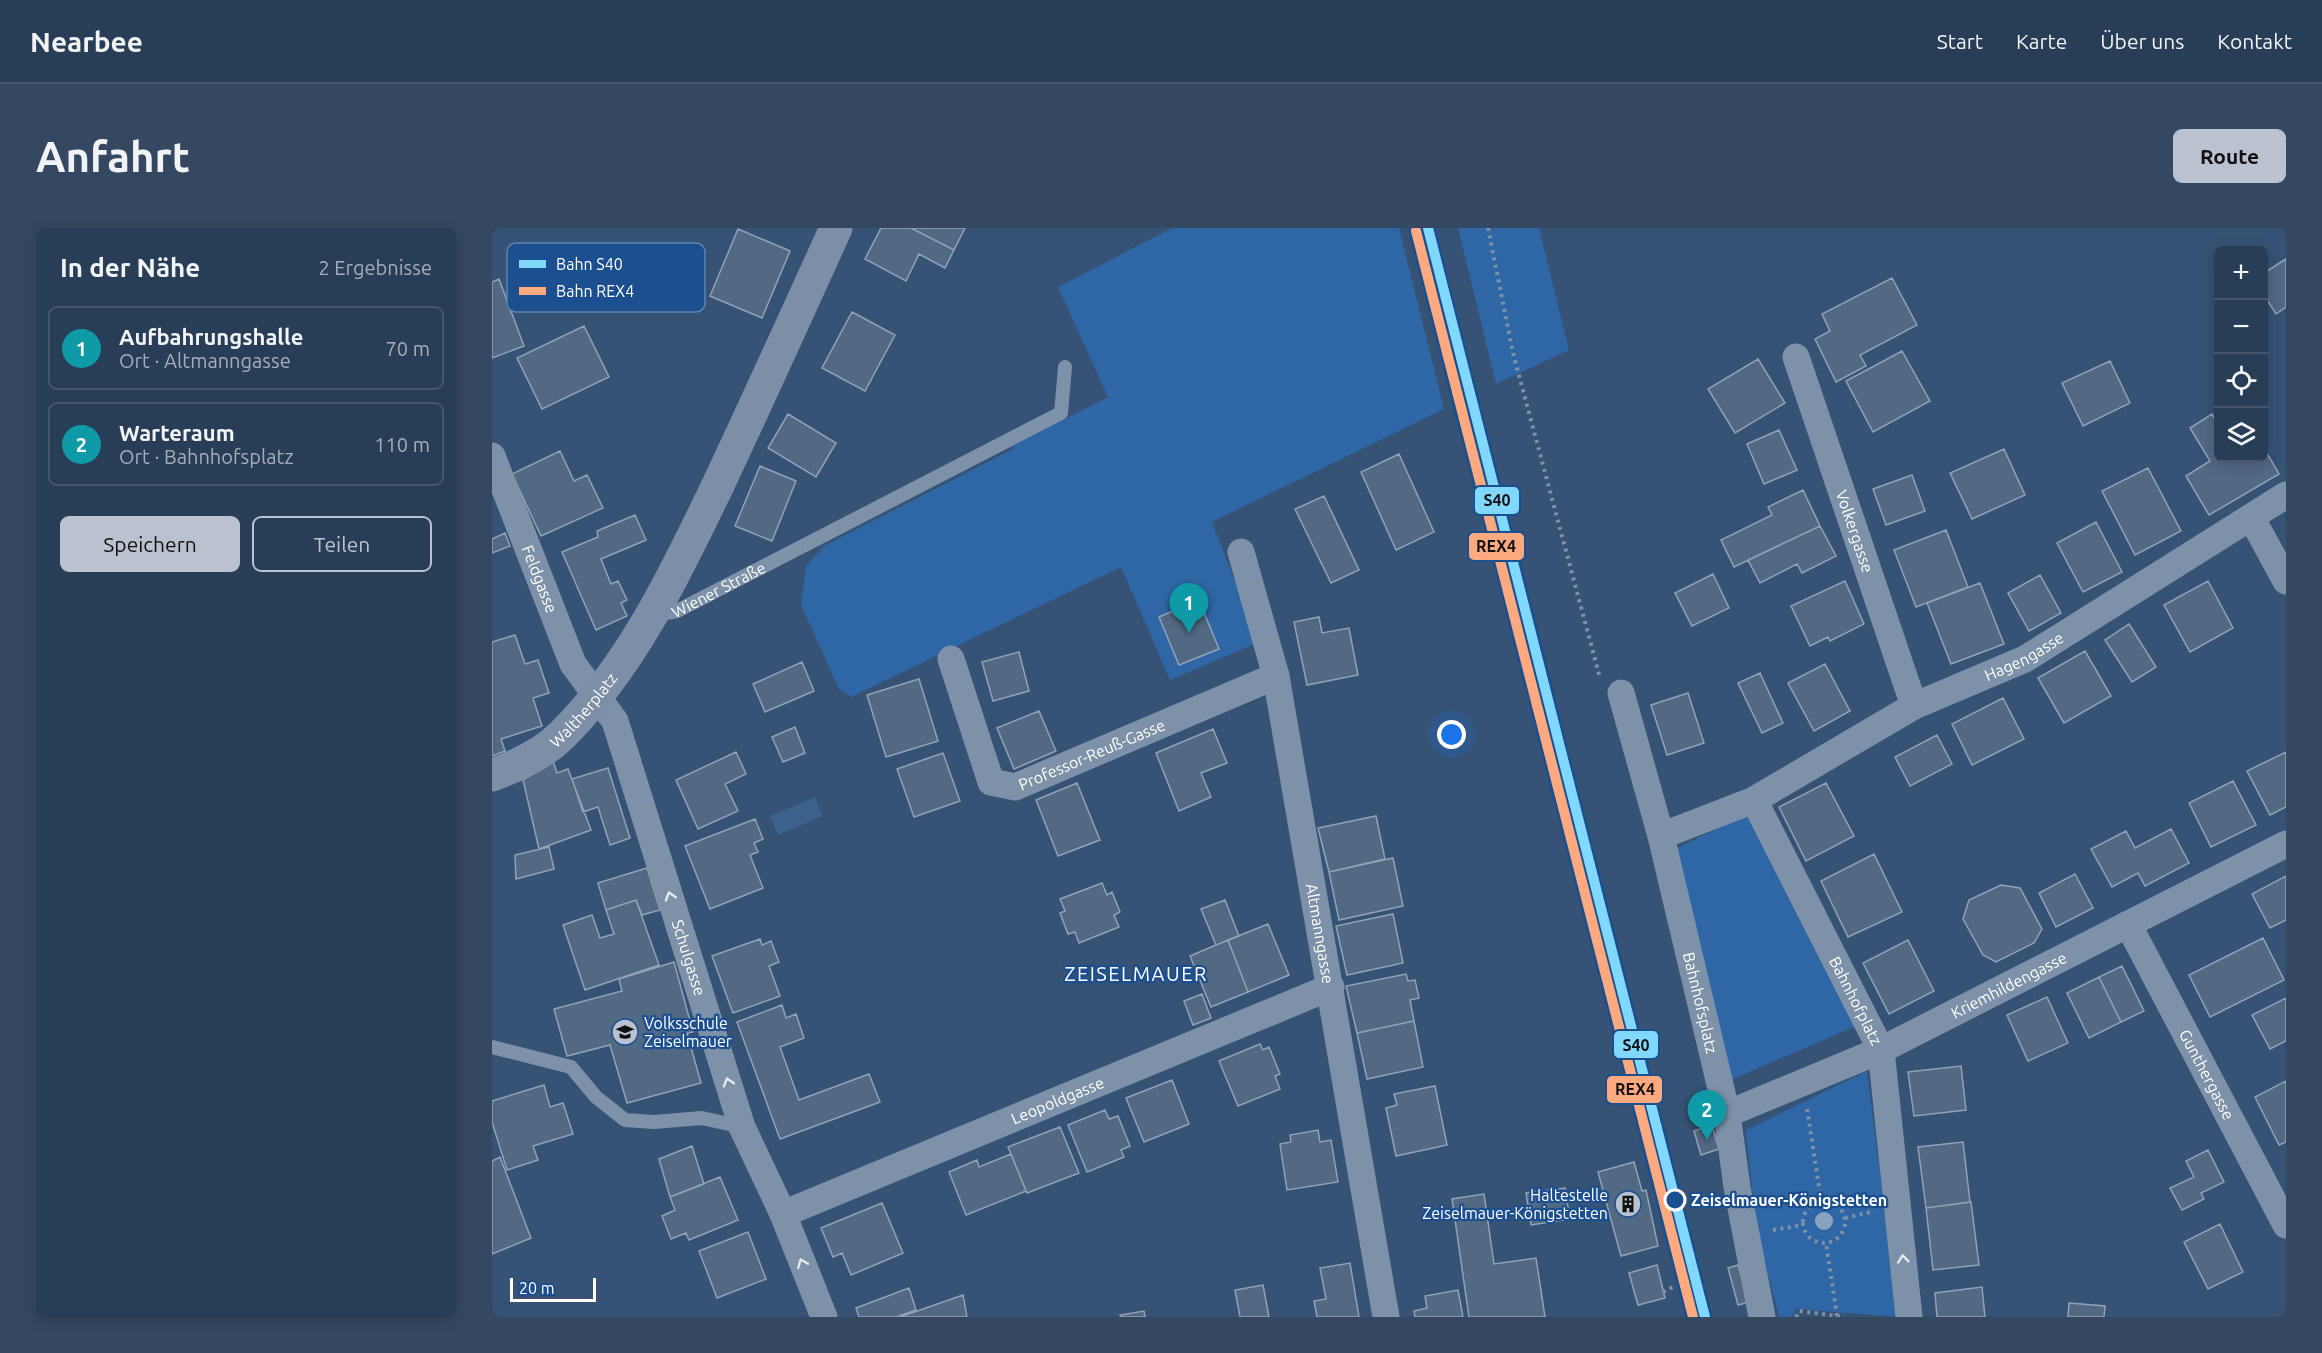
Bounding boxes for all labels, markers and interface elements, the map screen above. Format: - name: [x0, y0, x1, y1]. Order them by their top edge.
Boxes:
- text: Nearbee: [30, 26, 143, 57]
- text: Start: [1937, 29, 1983, 53]
- text: Karte: [2016, 29, 2067, 53]
- text: Über uns: [2100, 29, 2184, 53]
- text: Kontakt: [2217, 29, 2292, 53]
- button: Route: [2173, 129, 2286, 183]
- text: Anfahrt: [36, 133, 190, 180]
- legend: [507, 243, 705, 312]
- map controls: [2214, 246, 2268, 462]
- button: +: [2214, 246, 2268, 300]
- text: In der Nähe: [60, 253, 200, 282]
- text: Bahn S40: [556, 255, 623, 273]
- text: 2 Ergebnisse: [318, 256, 432, 279]
- text: Bahn REX4: [556, 282, 634, 300]
- button: −: [2214, 300, 2268, 354]
- text: Aufbahrungshalle: [119, 324, 303, 349]
- text: 1: [76, 337, 87, 360]
- text: 70 m: [386, 337, 430, 360]
- text: Ort · Altmanngasse: [119, 349, 291, 372]
- button: locate: [2214, 354, 2268, 408]
- button: layers: [2214, 408, 2268, 462]
- text: Warteraum: [119, 420, 235, 445]
- text: 2: [76, 433, 87, 456]
- text: 110 m: [374, 433, 430, 456]
- text: Ort · Bahnhofsplatz: [119, 445, 294, 468]
- line badge: S40: [1474, 486, 1520, 515]
- street label: Volkergasse: [1833, 488, 1877, 575]
- text: S40: [1483, 491, 1511, 509]
- button: Speichern: [60, 516, 240, 572]
- button: Teilen: [252, 516, 432, 572]
- line badge: REX4: [1468, 532, 1525, 561]
- text: REX4: [1476, 537, 1516, 555]
- street label: Feldgasse: [519, 543, 561, 615]
- street label: Wiener Straße: [669, 558, 768, 621]
- pin: 1: [1170, 584, 1208, 633]
- street label: Hagengasse: [1982, 628, 2067, 684]
- street label: Waltherplatz: [546, 669, 620, 751]
- street label: Professor-Reuß-Gasse: [1016, 715, 1167, 794]
- your location: [1437, 720, 1466, 749]
- street label: Altmanngasse: [1303, 882, 1338, 985]
- one-way arrow: [665, 891, 677, 902]
- street label: Schulgasse: [669, 918, 709, 998]
- street label: Kriemhildengasse: [1948, 948, 2069, 1022]
- street label: Bahnhofsplatz: [1680, 950, 1721, 1055]
- street label: Bahnhofplatz: [1826, 953, 1886, 1048]
- district label: ZEISELMAUER: [1064, 962, 1208, 985]
- place label: Volksschule Zeiselmauer: [644, 1014, 732, 1050]
- school or university icon: Volksschule Zeiselmauer: [610, 1017, 640, 1047]
- street label: Gunthergasse: [2176, 1026, 2238, 1123]
- line badge: S40: [1613, 1030, 1659, 1059]
- text: S40: [1622, 1036, 1650, 1054]
- street label: Leopoldgasse: [1008, 1073, 1107, 1128]
- line badge: REX4: [1606, 1075, 1663, 1104]
- one-way arrow: [723, 1077, 736, 1088]
- text: REX4: [1615, 1080, 1655, 1098]
- pin: 2: [1688, 1090, 1726, 1140]
- place label: Haltestelle Zeiselmauer-Königstetten: [1422, 1186, 1608, 1222]
- building icon: Haltestelle Zeiselmauer-Königstetten: [1613, 1189, 1643, 1219]
- marker: Zeiselmauer-Königstetten: [1664, 1189, 1686, 1211]
- place label: Zeiselmauer-Königstetten: [1691, 1191, 1887, 1209]
- one-way arrow: [1897, 1254, 1910, 1263]
- one-way arrow: [797, 1258, 809, 1269]
- scale bar: [510, 1275, 596, 1302]
- text: 20 m: [519, 1279, 555, 1297]

